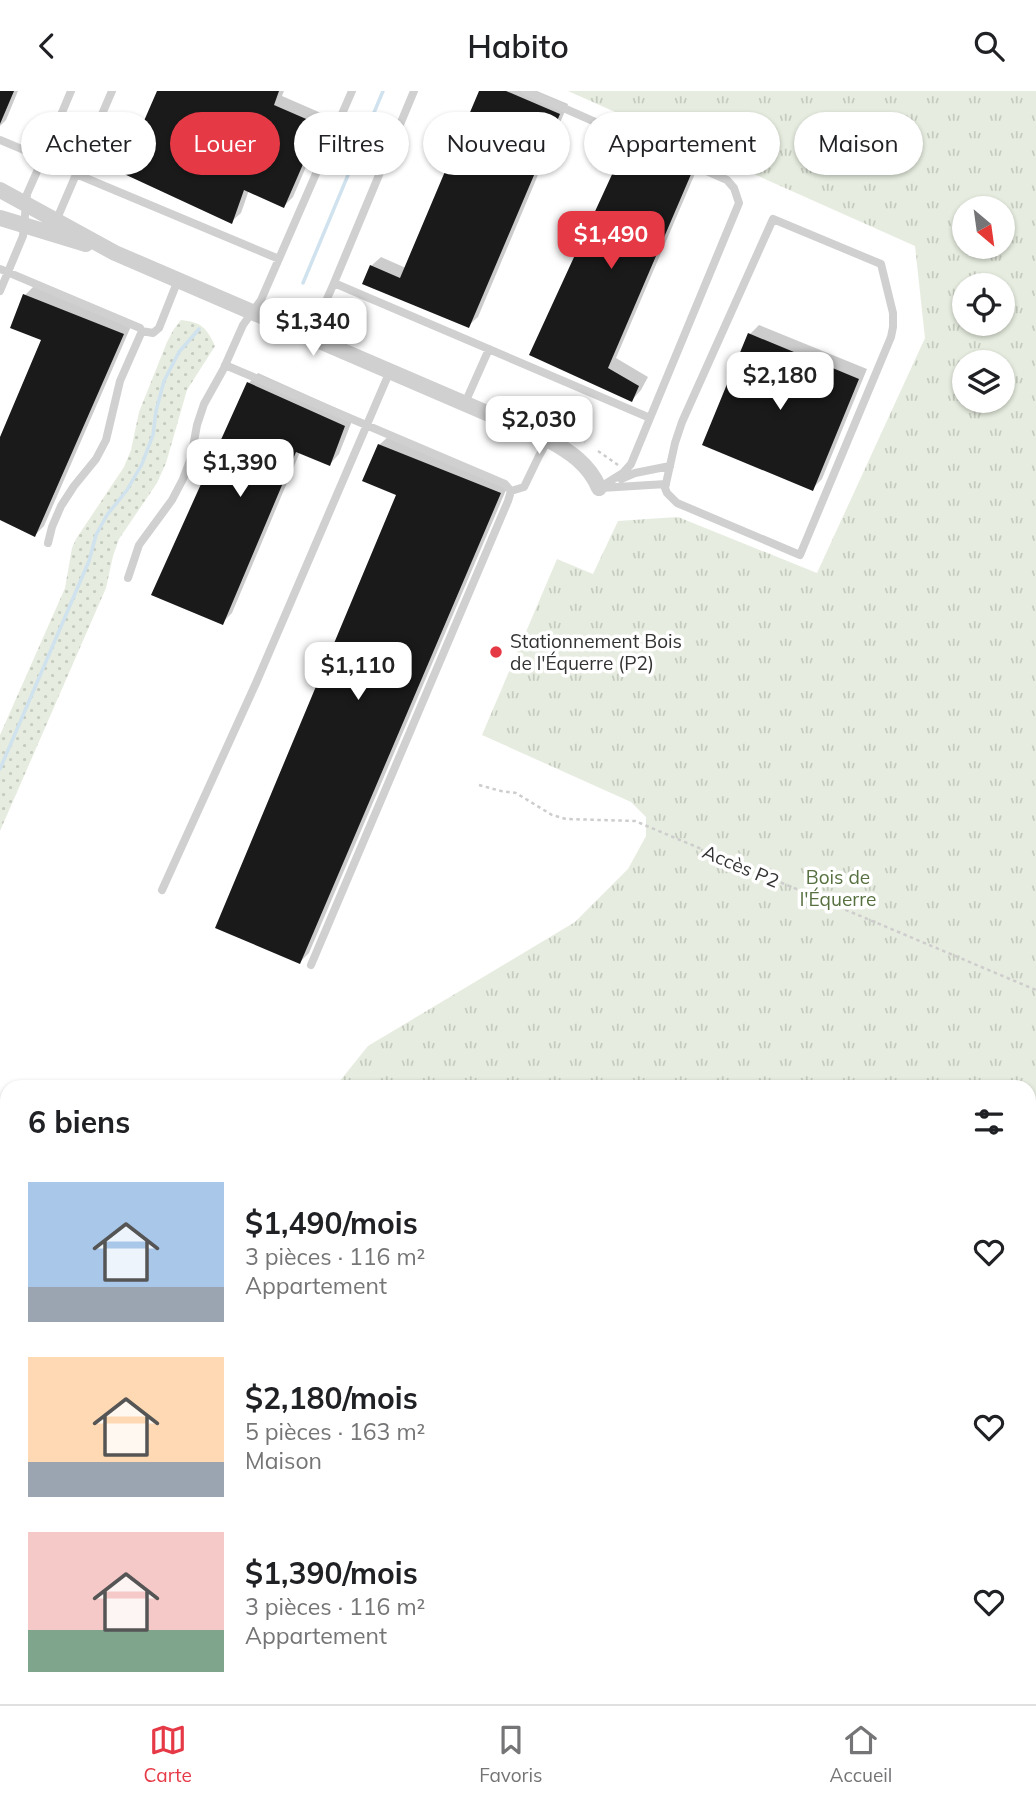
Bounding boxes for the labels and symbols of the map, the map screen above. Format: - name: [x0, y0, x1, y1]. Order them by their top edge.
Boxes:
- north arrow: [952, 196, 1015, 259]
- pin: $1,490: [554, 211, 668, 271]
- pin: $1,340: [256, 299, 370, 358]
- pin: $2,180: [723, 353, 837, 412]
- pin: $2,030: [482, 397, 596, 456]
- pin: $1,390: [183, 439, 297, 499]
- place label: Stationnement Bois de l'Équerre (P2): [510, 629, 682, 675]
- pin: $1,110: [301, 643, 415, 702]
- marker: Stationnement Bois de l'Équerre (P2): [488, 644, 504, 660]
- street label: Accès P2: [699, 839, 783, 893]
- park label: Bois de l'Équerre: [800, 865, 876, 911]

